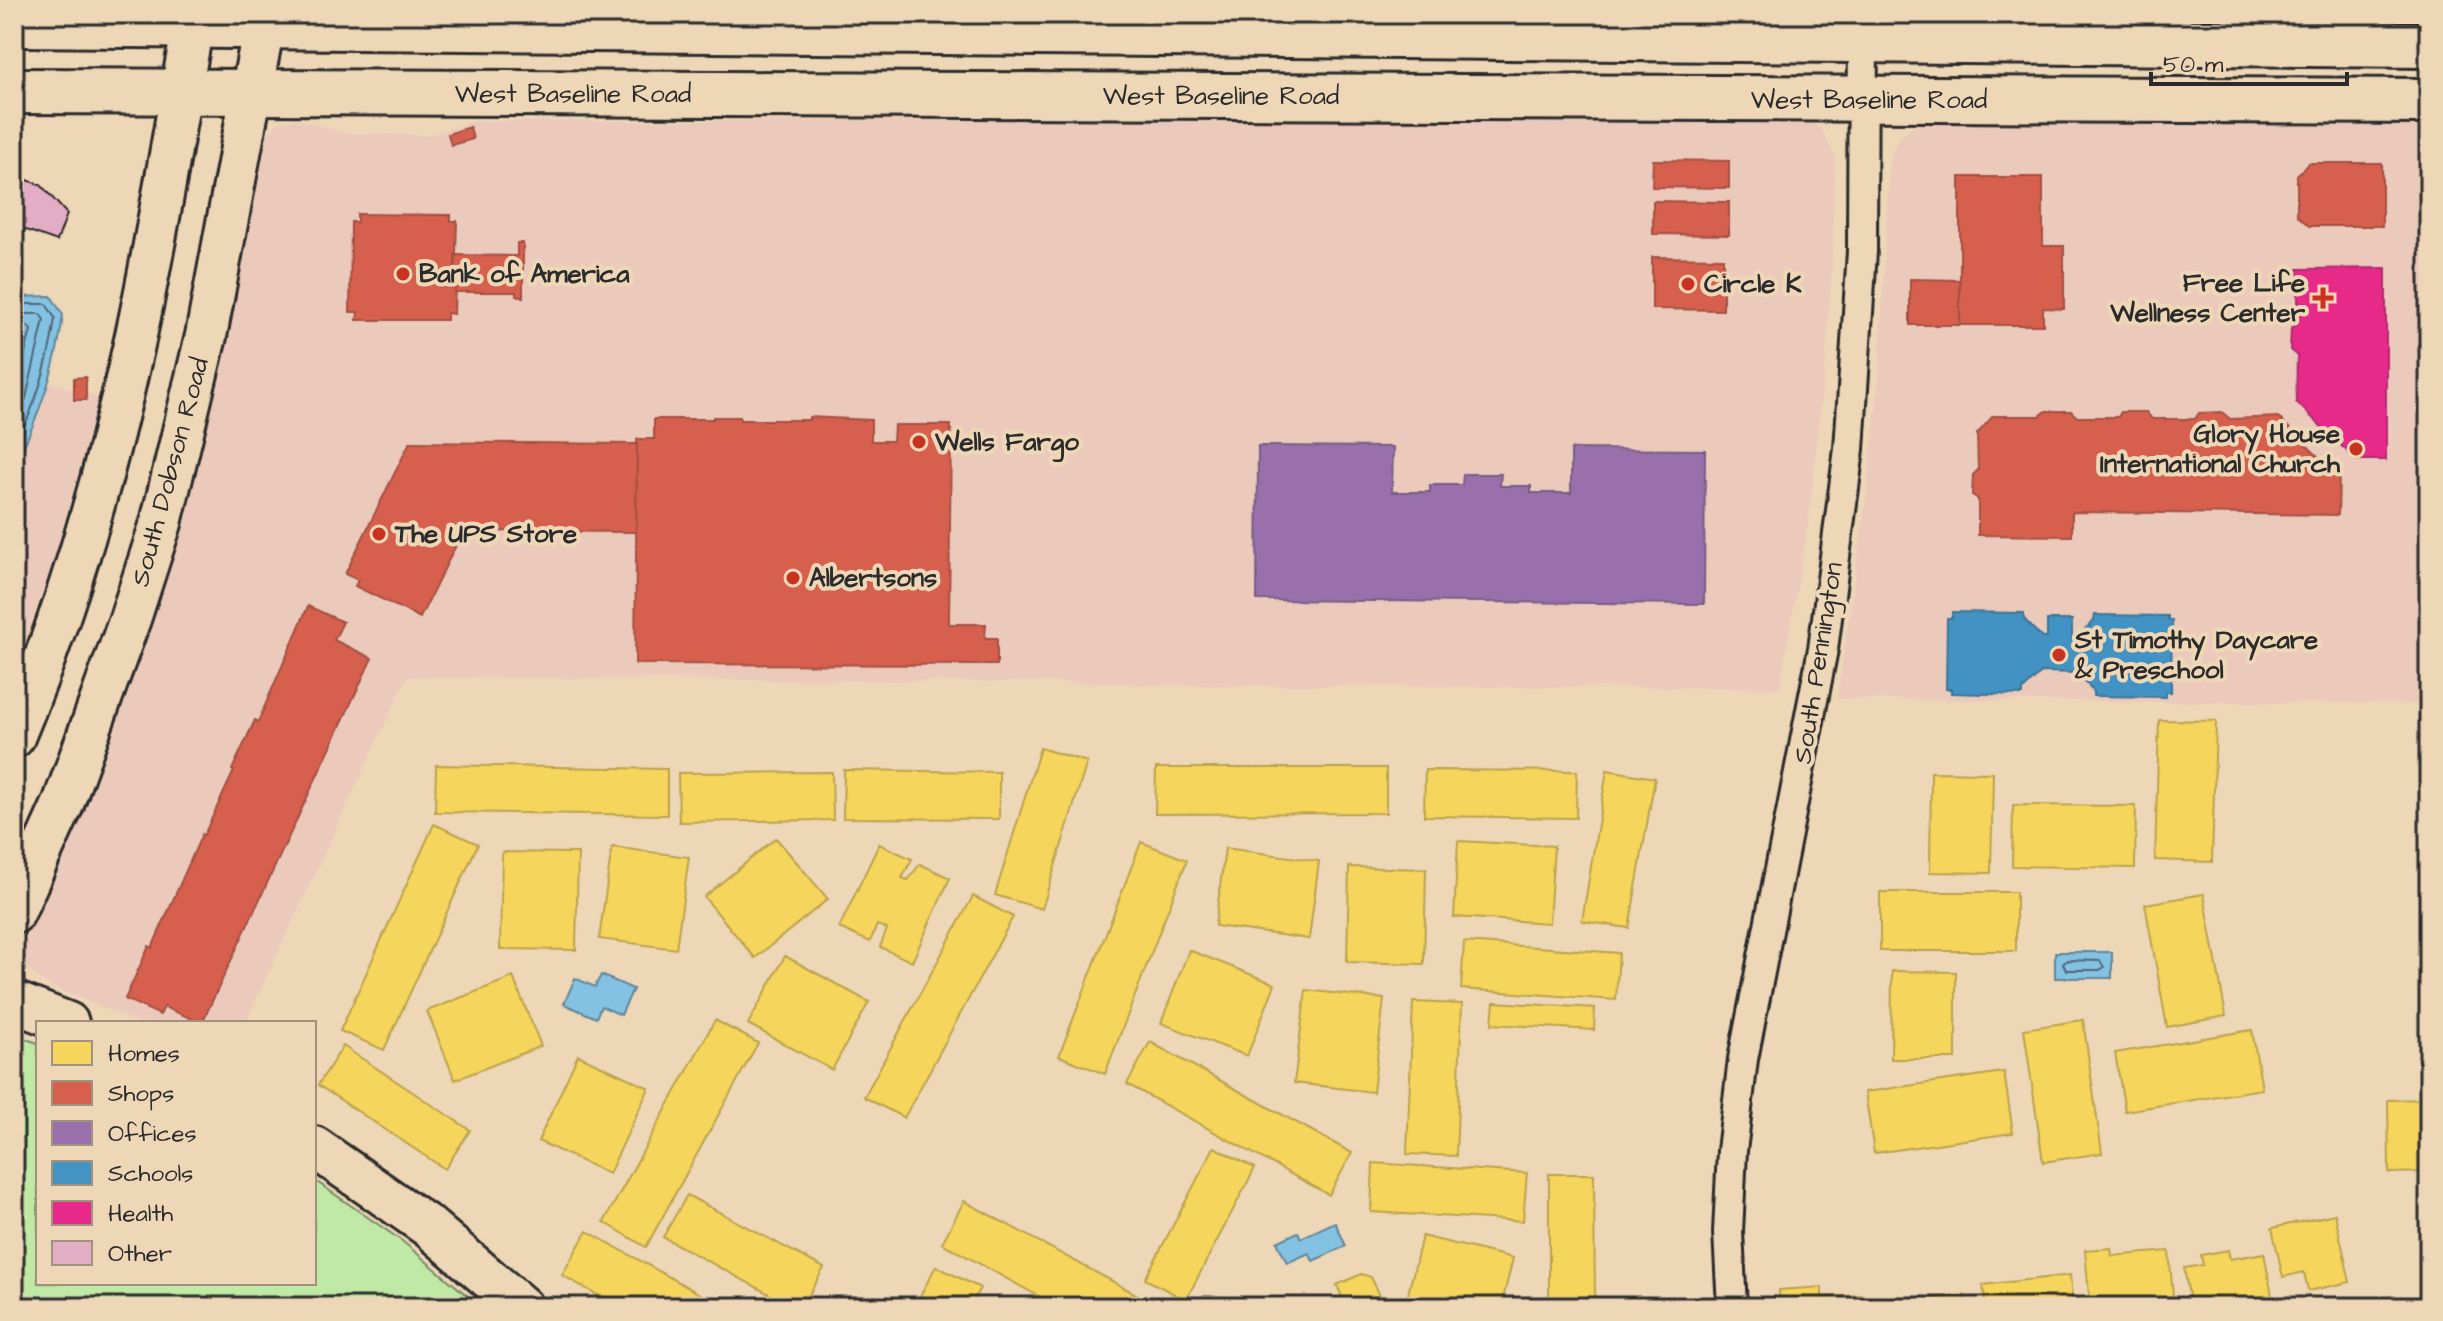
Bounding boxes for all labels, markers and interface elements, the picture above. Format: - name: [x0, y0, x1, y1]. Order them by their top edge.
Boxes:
- scale bar: [2151, 36, 2347, 86]
- text: 50 m: [2163, 48, 2224, 82]
- street label: West Baseline Road: [455, 76, 691, 112]
- street label: West Baseline Road: [1103, 78, 1339, 114]
- street label: West Baseline Road: [1751, 82, 1987, 118]
- place label: Bank of America: [419, 256, 630, 292]
- marker: Bank of America: [394, 265, 412, 283]
- place label: Free Life Wellness Center: [2109, 265, 2306, 331]
- place label: Circle K: [1704, 266, 1802, 302]
- marker: Circle K: [1679, 275, 1697, 293]
- marker: Free Life Wellness Center: [2312, 287, 2334, 309]
- street label: South Dobson Road: [122, 354, 218, 590]
- place label: Glory House International Church: [2100, 416, 2341, 482]
- place label: Wells Fargo: [934, 424, 1079, 463]
- marker: Wells Fargo: [910, 433, 928, 451]
- marker: Glory House International Church: [2347, 440, 2365, 458]
- place label: The UPS Store: [394, 516, 577, 552]
- marker: The UPS Store: [370, 525, 388, 543]
- place label: Albertsons: [809, 560, 937, 596]
- street label: South Pennington: [1784, 560, 1854, 767]
- marker: Albertsons: [784, 569, 802, 587]
- place label: St Timothy Daycare & Preschool: [2074, 622, 2318, 688]
- marker: St Timothy Daycare & Preschool: [2050, 646, 2068, 664]
- legend: [36, 1021, 316, 1285]
- text: Homes: [108, 1037, 180, 1071]
- text: Shops: [108, 1077, 174, 1111]
- text: Offices: [108, 1117, 196, 1151]
- text: Schools: [108, 1157, 193, 1191]
- text: Health: [108, 1197, 173, 1231]
- text: Other: [108, 1237, 172, 1271]

